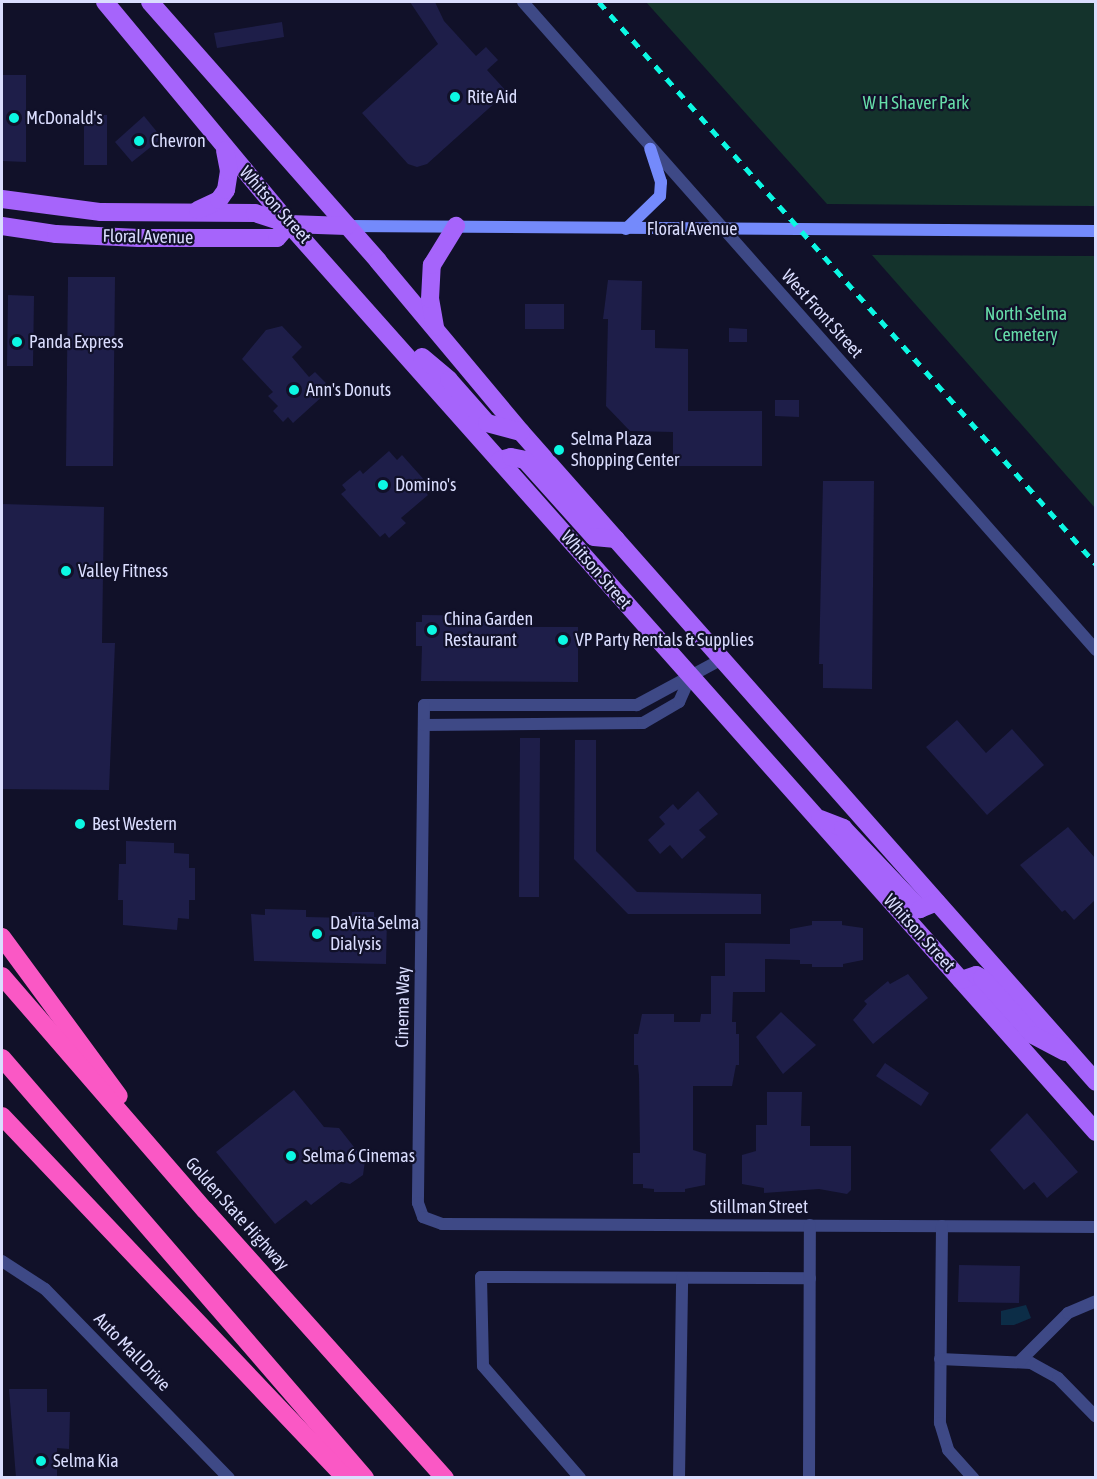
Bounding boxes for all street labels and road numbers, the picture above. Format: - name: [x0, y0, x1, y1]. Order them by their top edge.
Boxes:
- street label: Whitson Street: [235, 162, 315, 248]
- street label: Floral Avenue: [647, 218, 737, 240]
- street label: Floral Avenue: [102, 225, 194, 249]
- street label: West Front Street: [777, 265, 867, 363]
- street label: Whitson Street: [556, 526, 636, 614]
- street label: Whitson Street: [879, 890, 959, 976]
- street label: Cinema Way: [391, 966, 415, 1048]
- street label: Golden State Highway: [181, 1153, 293, 1275]
- street label: Stillman Street: [710, 1196, 808, 1218]
- street label: Auto Mall Drive: [89, 1308, 175, 1396]

